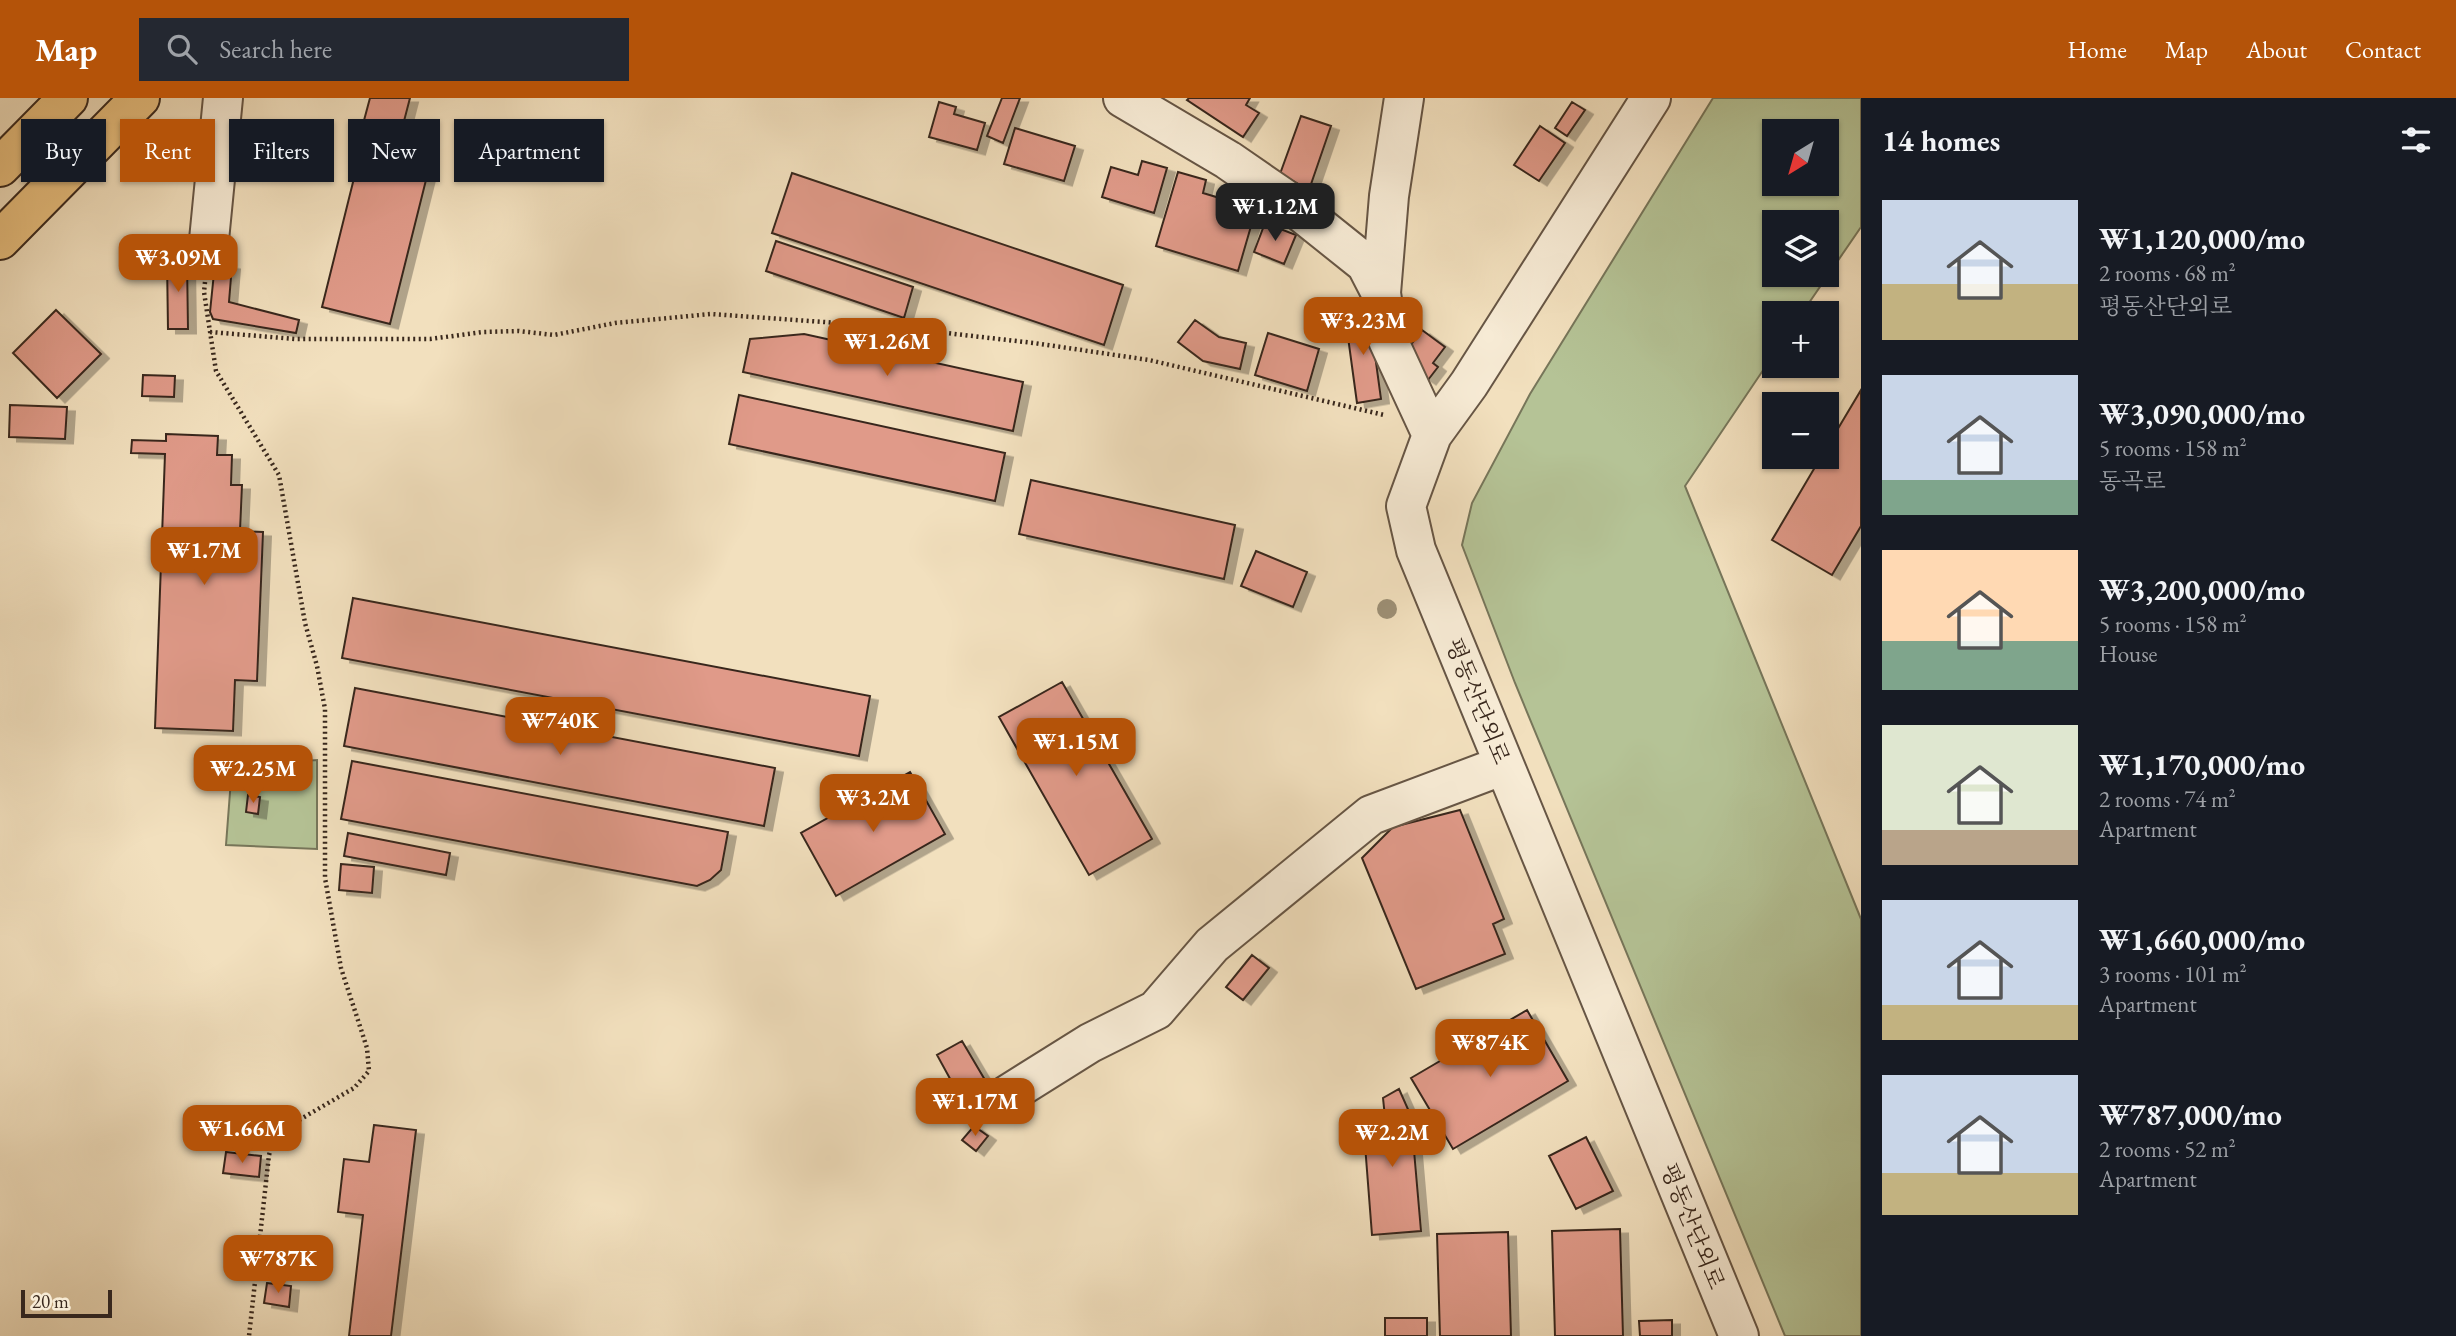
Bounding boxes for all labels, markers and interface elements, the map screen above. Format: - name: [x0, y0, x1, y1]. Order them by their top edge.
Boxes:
- search box: [139, 18, 629, 81]
- text: Map: [35, 28, 97, 71]
- icon: search: [163, 30, 201, 68]
- text: Search here: [219, 32, 332, 66]
- text: Home: [2067, 34, 2127, 65]
- text: Map: [2165, 34, 2208, 65]
- text: About: [2246, 34, 2307, 65]
- text: Contact: [2345, 34, 2421, 65]
- chip: Buy: [21, 119, 106, 182]
- chip: Rent: [120, 119, 215, 182]
- chip: Filters: [229, 119, 334, 182]
- chip: New: [348, 119, 440, 182]
- chip: Apartment: [454, 119, 604, 182]
- north arrow: [1762, 119, 1839, 196]
- map controls: [1762, 119, 1839, 469]
- text: 14 homes: [1882, 121, 2000, 160]
- icon: filters: [2397, 121, 2435, 159]
- pin: ₩1.12M: [1218, 184, 1332, 243]
- text: ₩1.12M: [1232, 191, 1318, 221]
- button: layers: [1762, 210, 1839, 287]
- text: ₩1,120,000/mo: [2099, 219, 2305, 258]
- icon: home: [1938, 228, 2022, 312]
- pin: ₩3.09M: [121, 234, 235, 294]
- text: ₩3.09M: [135, 242, 221, 272]
- text: 2 rooms · 68 m²: [2099, 258, 2236, 288]
- text: 평동산단외로: [2099, 291, 2232, 321]
- pin: ₩3.23M: [1306, 298, 1420, 357]
- button: +: [1762, 301, 1839, 378]
- text: ₩3.23M: [1320, 305, 1406, 335]
- pin: ₩1.26M: [830, 318, 944, 378]
- text: ₩1.26M: [844, 326, 930, 356]
- button: −: [1762, 392, 1839, 469]
- text: ₩3,090,000/mo: [2099, 394, 2305, 433]
- icon: home: [1938, 403, 2022, 487]
- text: 5 rooms · 158 m²: [2099, 433, 2247, 463]
- text: 동곡로: [2099, 466, 2166, 496]
- pin: ₩1.7M: [155, 528, 253, 587]
- text: ₩1.7M: [167, 535, 241, 565]
- text: ₩3,200,000/mo: [2099, 570, 2305, 609]
- icon: home: [1938, 578, 2022, 662]
- text: 5 rooms · 158 m²: [2099, 609, 2247, 639]
- street label: 평동산단외로: [1439, 634, 1517, 768]
- text: House: [2099, 639, 2158, 669]
- pin: ₩740K: [511, 698, 609, 757]
- text: ₩740K: [521, 705, 599, 735]
- pin: ₩1.15M: [1019, 718, 1133, 778]
- text: ₩1.15M: [1033, 726, 1119, 756]
- text: ₩1,170,000/mo: [2099, 745, 2305, 784]
- pin: ₩2.25M: [196, 746, 310, 805]
- text: ₩2.25M: [210, 753, 296, 783]
- icon: home: [1938, 753, 2022, 837]
- pin: ₩3.2M: [824, 774, 922, 834]
- text: ₩3.2M: [836, 782, 910, 812]
- text: 2 rooms · 74 m²: [2099, 784, 2236, 814]
- text: Apartment: [2099, 814, 2197, 844]
- text: ₩1,660,000/mo: [2099, 920, 2305, 959]
- icon: home: [1938, 928, 2022, 1012]
- text: 3 rooms · 101 m²: [2099, 959, 2247, 989]
- text: Apartment: [2099, 989, 2197, 1019]
- pin: ₩874K: [1441, 1020, 1539, 1079]
- text: ₩874K: [1451, 1027, 1529, 1057]
- pin: ₩1.17M: [918, 1079, 1032, 1138]
- text: ₩1.17M: [932, 1086, 1018, 1116]
- text: ₩787,000/mo: [2099, 1095, 2282, 1134]
- icon: home: [1938, 1103, 2022, 1187]
- pin: ₩1.66M: [185, 1105, 299, 1165]
- pin: ₩2.2M: [1343, 1110, 1441, 1169]
- text: ₩1.66M: [199, 1113, 285, 1143]
- text: ₩2.2M: [1355, 1117, 1429, 1147]
- text: 2 rooms · 52 m²: [2099, 1134, 2236, 1164]
- street label: 평동산단외로: [1654, 1159, 1732, 1293]
- text: Apartment: [2099, 1164, 2197, 1194]
- pin: ₩787K: [229, 1236, 327, 1295]
- text: ₩787K: [239, 1243, 317, 1273]
- scale bar: [21, 1287, 112, 1319]
- text: 20 m: [32, 1289, 69, 1314]

